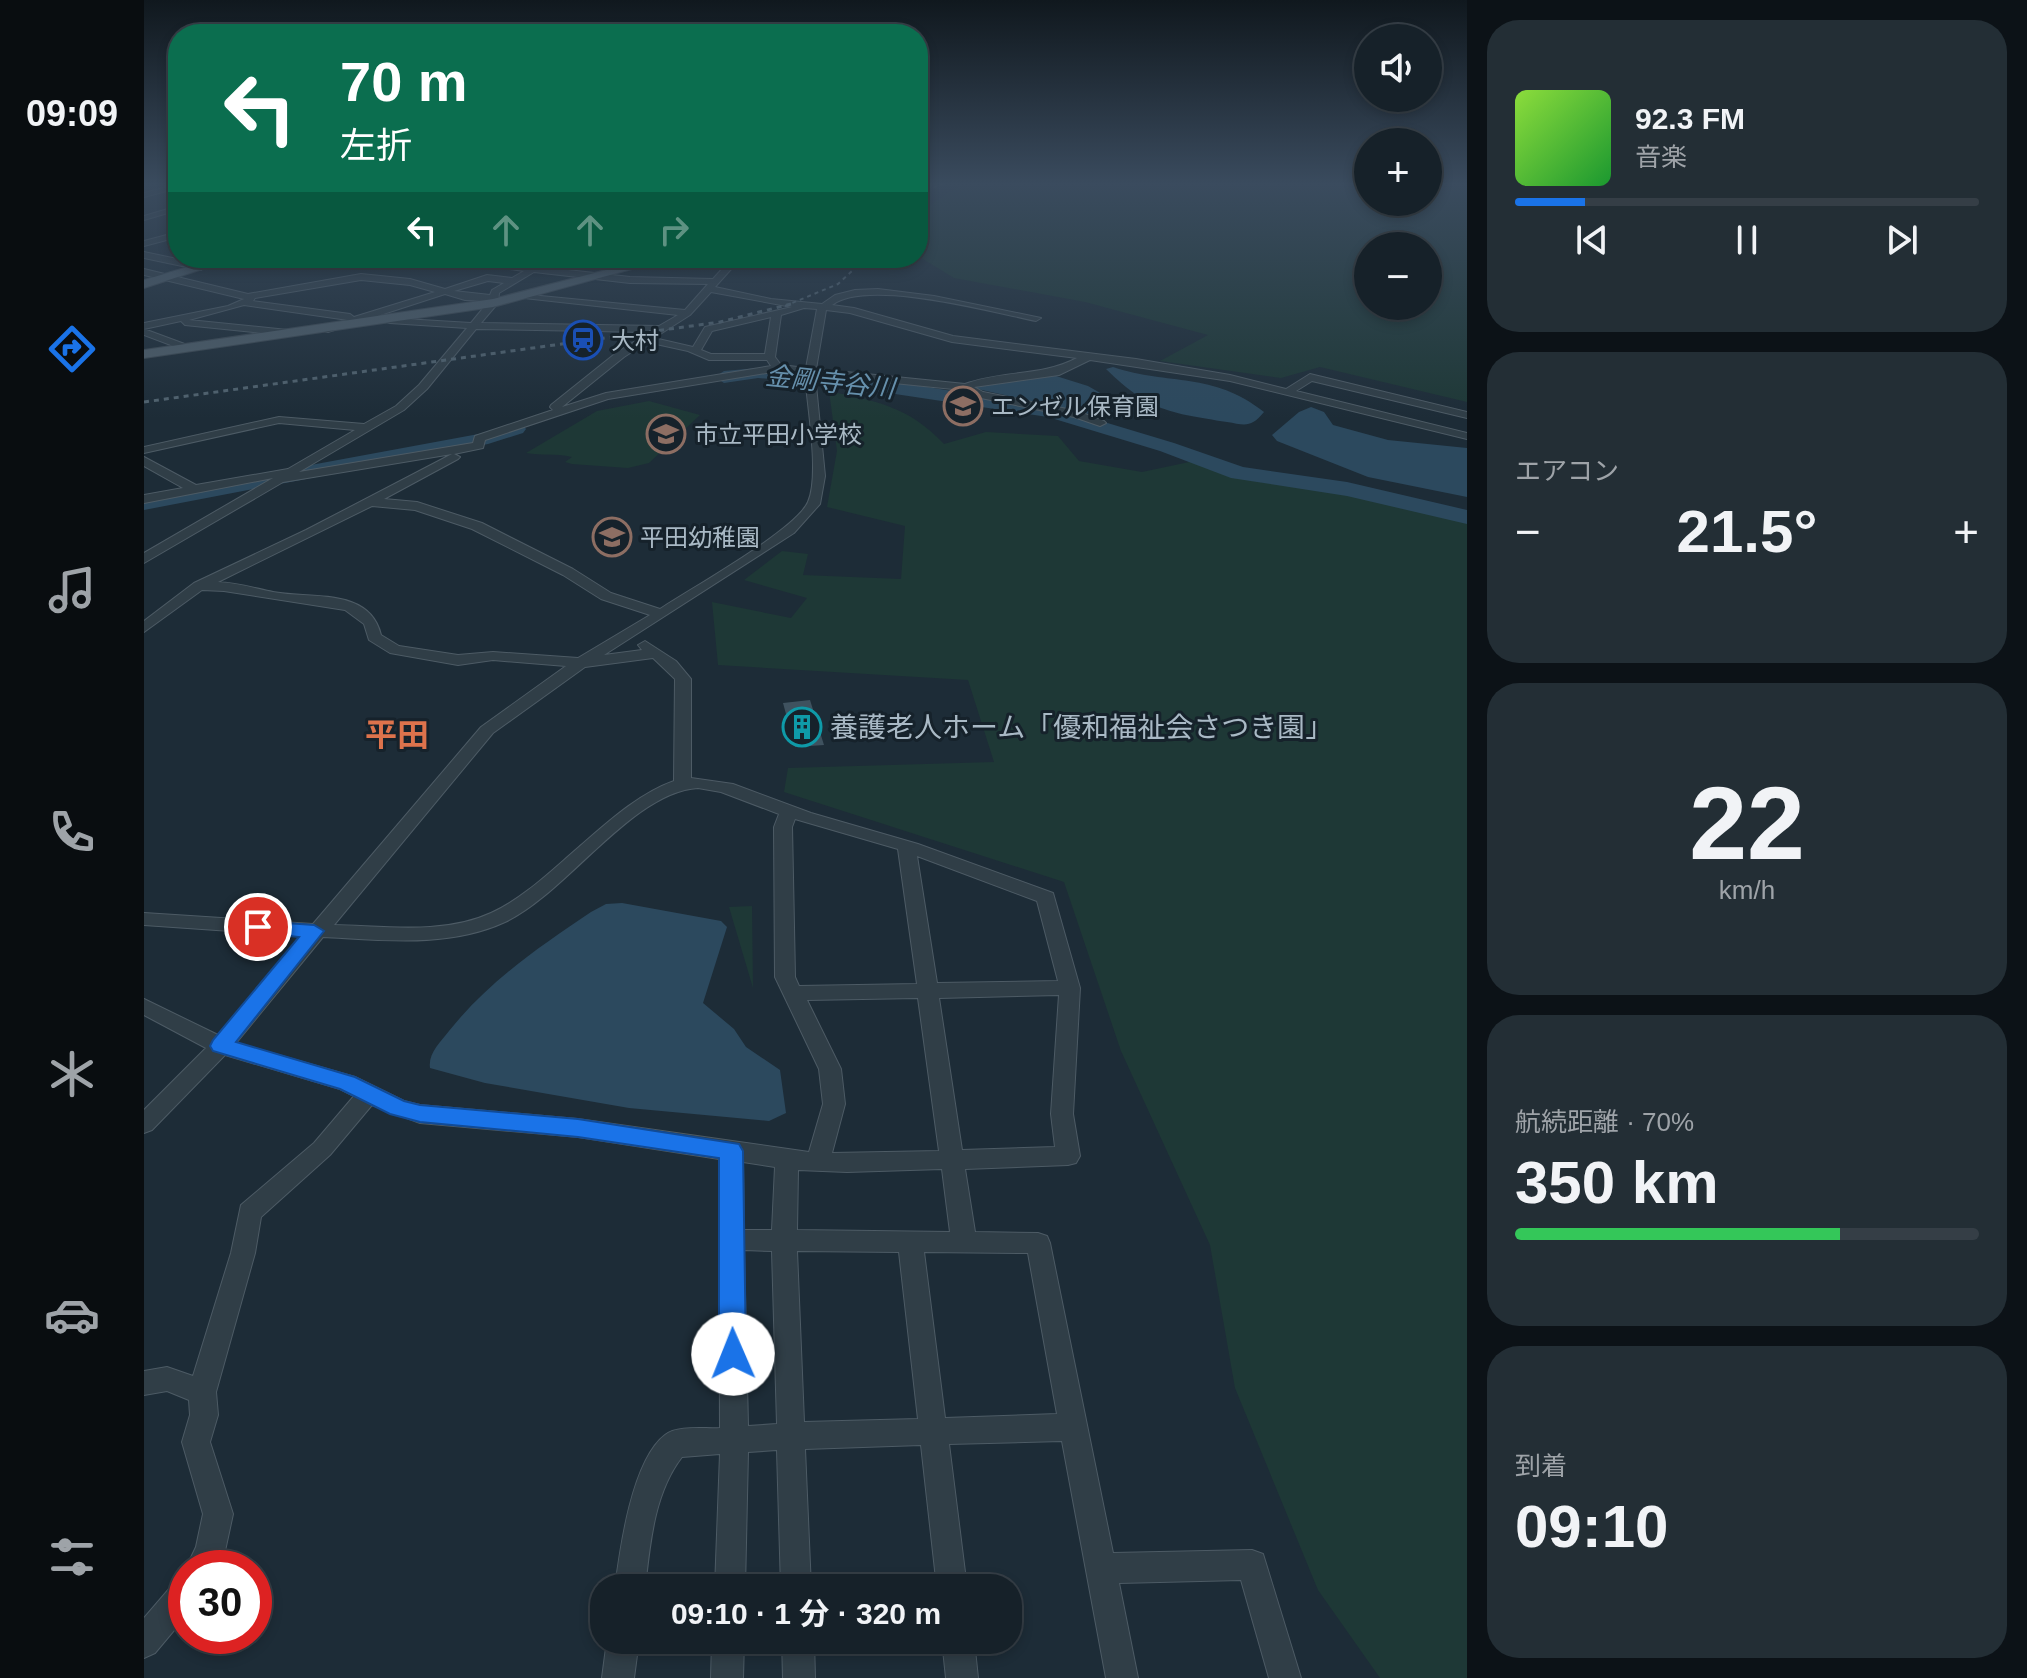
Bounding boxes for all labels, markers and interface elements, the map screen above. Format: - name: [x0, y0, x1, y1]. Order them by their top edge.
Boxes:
- map controls: [1354, 24, 1442, 320]
- button: sound: [1354, 24, 1442, 112]
- text: 70 m: [340, 50, 468, 113]
- icon: left: [208, 56, 312, 160]
- text: 09:09: [26, 93, 118, 134]
- text: 92.3 FM: [1635, 102, 1745, 135]
- text: 左折: [340, 125, 412, 166]
- button: +: [1354, 128, 1442, 216]
- text: 音楽: [1635, 142, 1687, 172]
- icon: left: [400, 208, 444, 252]
- icon: ahead: [484, 208, 528, 252]
- icon: ahead: [568, 208, 612, 252]
- icon: right: [652, 208, 696, 252]
- icon: previous: [1570, 218, 1614, 262]
- icon: pause: [1725, 218, 1769, 262]
- icon: next: [1880, 218, 1924, 262]
- button: −: [1354, 232, 1442, 320]
- station icon: 大村: [562, 319, 604, 361]
- icon: directions: [44, 321, 100, 377]
- place label: 大村: [611, 327, 659, 354]
- water label: 金剛寺谷川: [764, 360, 899, 404]
- school or university icon: エンゼル保育園: [942, 385, 984, 427]
- place label: エンゼル保育園: [991, 393, 1159, 420]
- school or university icon: 市立平田小学校: [645, 413, 687, 455]
- place label: 市立平田小学校: [694, 421, 862, 448]
- text: エアコン: [1515, 456, 1619, 486]
- text: 21.5°: [1677, 498, 1817, 565]
- text: −: [1515, 507, 1541, 556]
- text: +: [1953, 507, 1979, 556]
- school or university icon: 平田幼稚園: [591, 516, 633, 558]
- place label: 平田幼稚園: [640, 524, 760, 551]
- icon: music: [44, 562, 100, 618]
- building icon: 養護老人ホーム「優和福祉会さつき園」: [781, 706, 823, 748]
- place label: 養護老人ホーム「優和福祉会さつき園」: [830, 712, 1333, 743]
- district label: 平田: [365, 717, 429, 753]
- text: 22: [1689, 765, 1805, 881]
- icon: phone: [44, 804, 100, 860]
- text: km/h: [1719, 875, 1775, 905]
- pin: [224, 893, 292, 961]
- icon: arrive: [236, 905, 280, 949]
- icon: climate: [44, 1046, 100, 1102]
- text: 航続距離 · 70%: [1515, 1107, 1694, 1137]
- text: 350 km: [1515, 1149, 1719, 1216]
- icon: car: [44, 1287, 100, 1343]
- position arrow: [691, 1312, 775, 1396]
- text: 到着: [1515, 1451, 1567, 1481]
- text: 09:10: [1515, 1493, 1668, 1560]
- icon: filters: [44, 1529, 100, 1585]
- speed limit sign: 30: [168, 1550, 272, 1654]
- text: 09:10 · 1 分 · 320 m: [671, 1597, 941, 1630]

